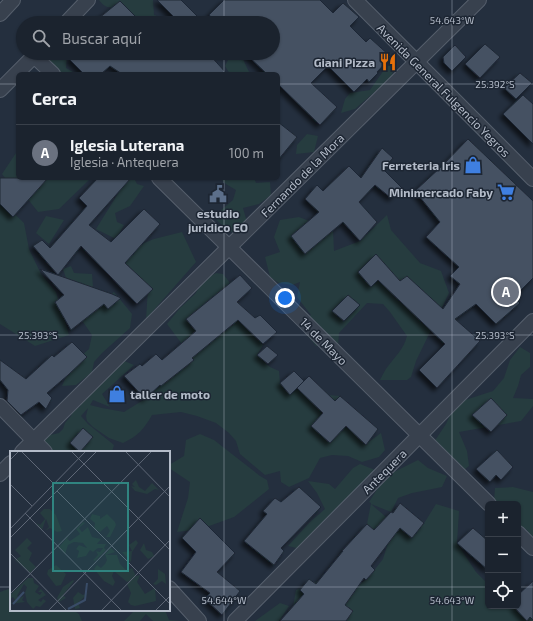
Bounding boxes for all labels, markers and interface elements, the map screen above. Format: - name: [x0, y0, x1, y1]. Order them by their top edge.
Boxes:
- text: 54.643°W: [430, 14, 475, 26]
- search box: [16, 16, 280, 60]
- street label: Avenida General Fulgencio Yegros: [375, 21, 513, 159]
- icon: search: [30, 27, 52, 49]
- text: Buscar aquí: [62, 29, 141, 47]
- restaurant icon: Giani Pizza: [378, 52, 398, 72]
- place label: Giani Pizza: [314, 55, 375, 69]
- text: 25.392°S: [475, 78, 515, 90]
- text: Cerca: [32, 88, 77, 108]
- street label: Fernando de la Mora: [257, 130, 347, 220]
- text: Iglesia Luterana: [70, 136, 184, 154]
- text: A: [41, 145, 49, 161]
- text: 100 m: [229, 145, 264, 161]
- text: Iglesia · Antequera: [70, 154, 179, 170]
- shop icon: Ferreteria Iris: [463, 155, 483, 175]
- place label: Ferreteria Iris: [382, 158, 460, 172]
- supermarket icon: Minimercado Faby: [496, 182, 516, 202]
- public building icon: estudio juridico EO: [208, 184, 228, 204]
- place label: Minimercado Faby: [389, 185, 493, 200]
- place label: estudio juridico EO: [188, 206, 248, 235]
- pin: A: [493, 277, 519, 307]
- your location: [275, 288, 295, 308]
- street label: 14 de Mayo: [297, 314, 351, 368]
- text: 25.393°S: [18, 329, 58, 341]
- text: 25.393°S: [475, 329, 515, 341]
- shop icon: taller de moto: [107, 384, 127, 404]
- place label: taller de moto: [130, 387, 210, 401]
- street label: Antequera: [359, 446, 409, 496]
- inset map: [10, 451, 170, 611]
- map controls: [485, 501, 521, 609]
- button: +: [485, 501, 521, 537]
- button: −: [485, 537, 521, 573]
- button: locate: [485, 573, 521, 609]
- text: 54.644°W: [202, 594, 247, 606]
- text: 54.643°W: [430, 594, 475, 606]

